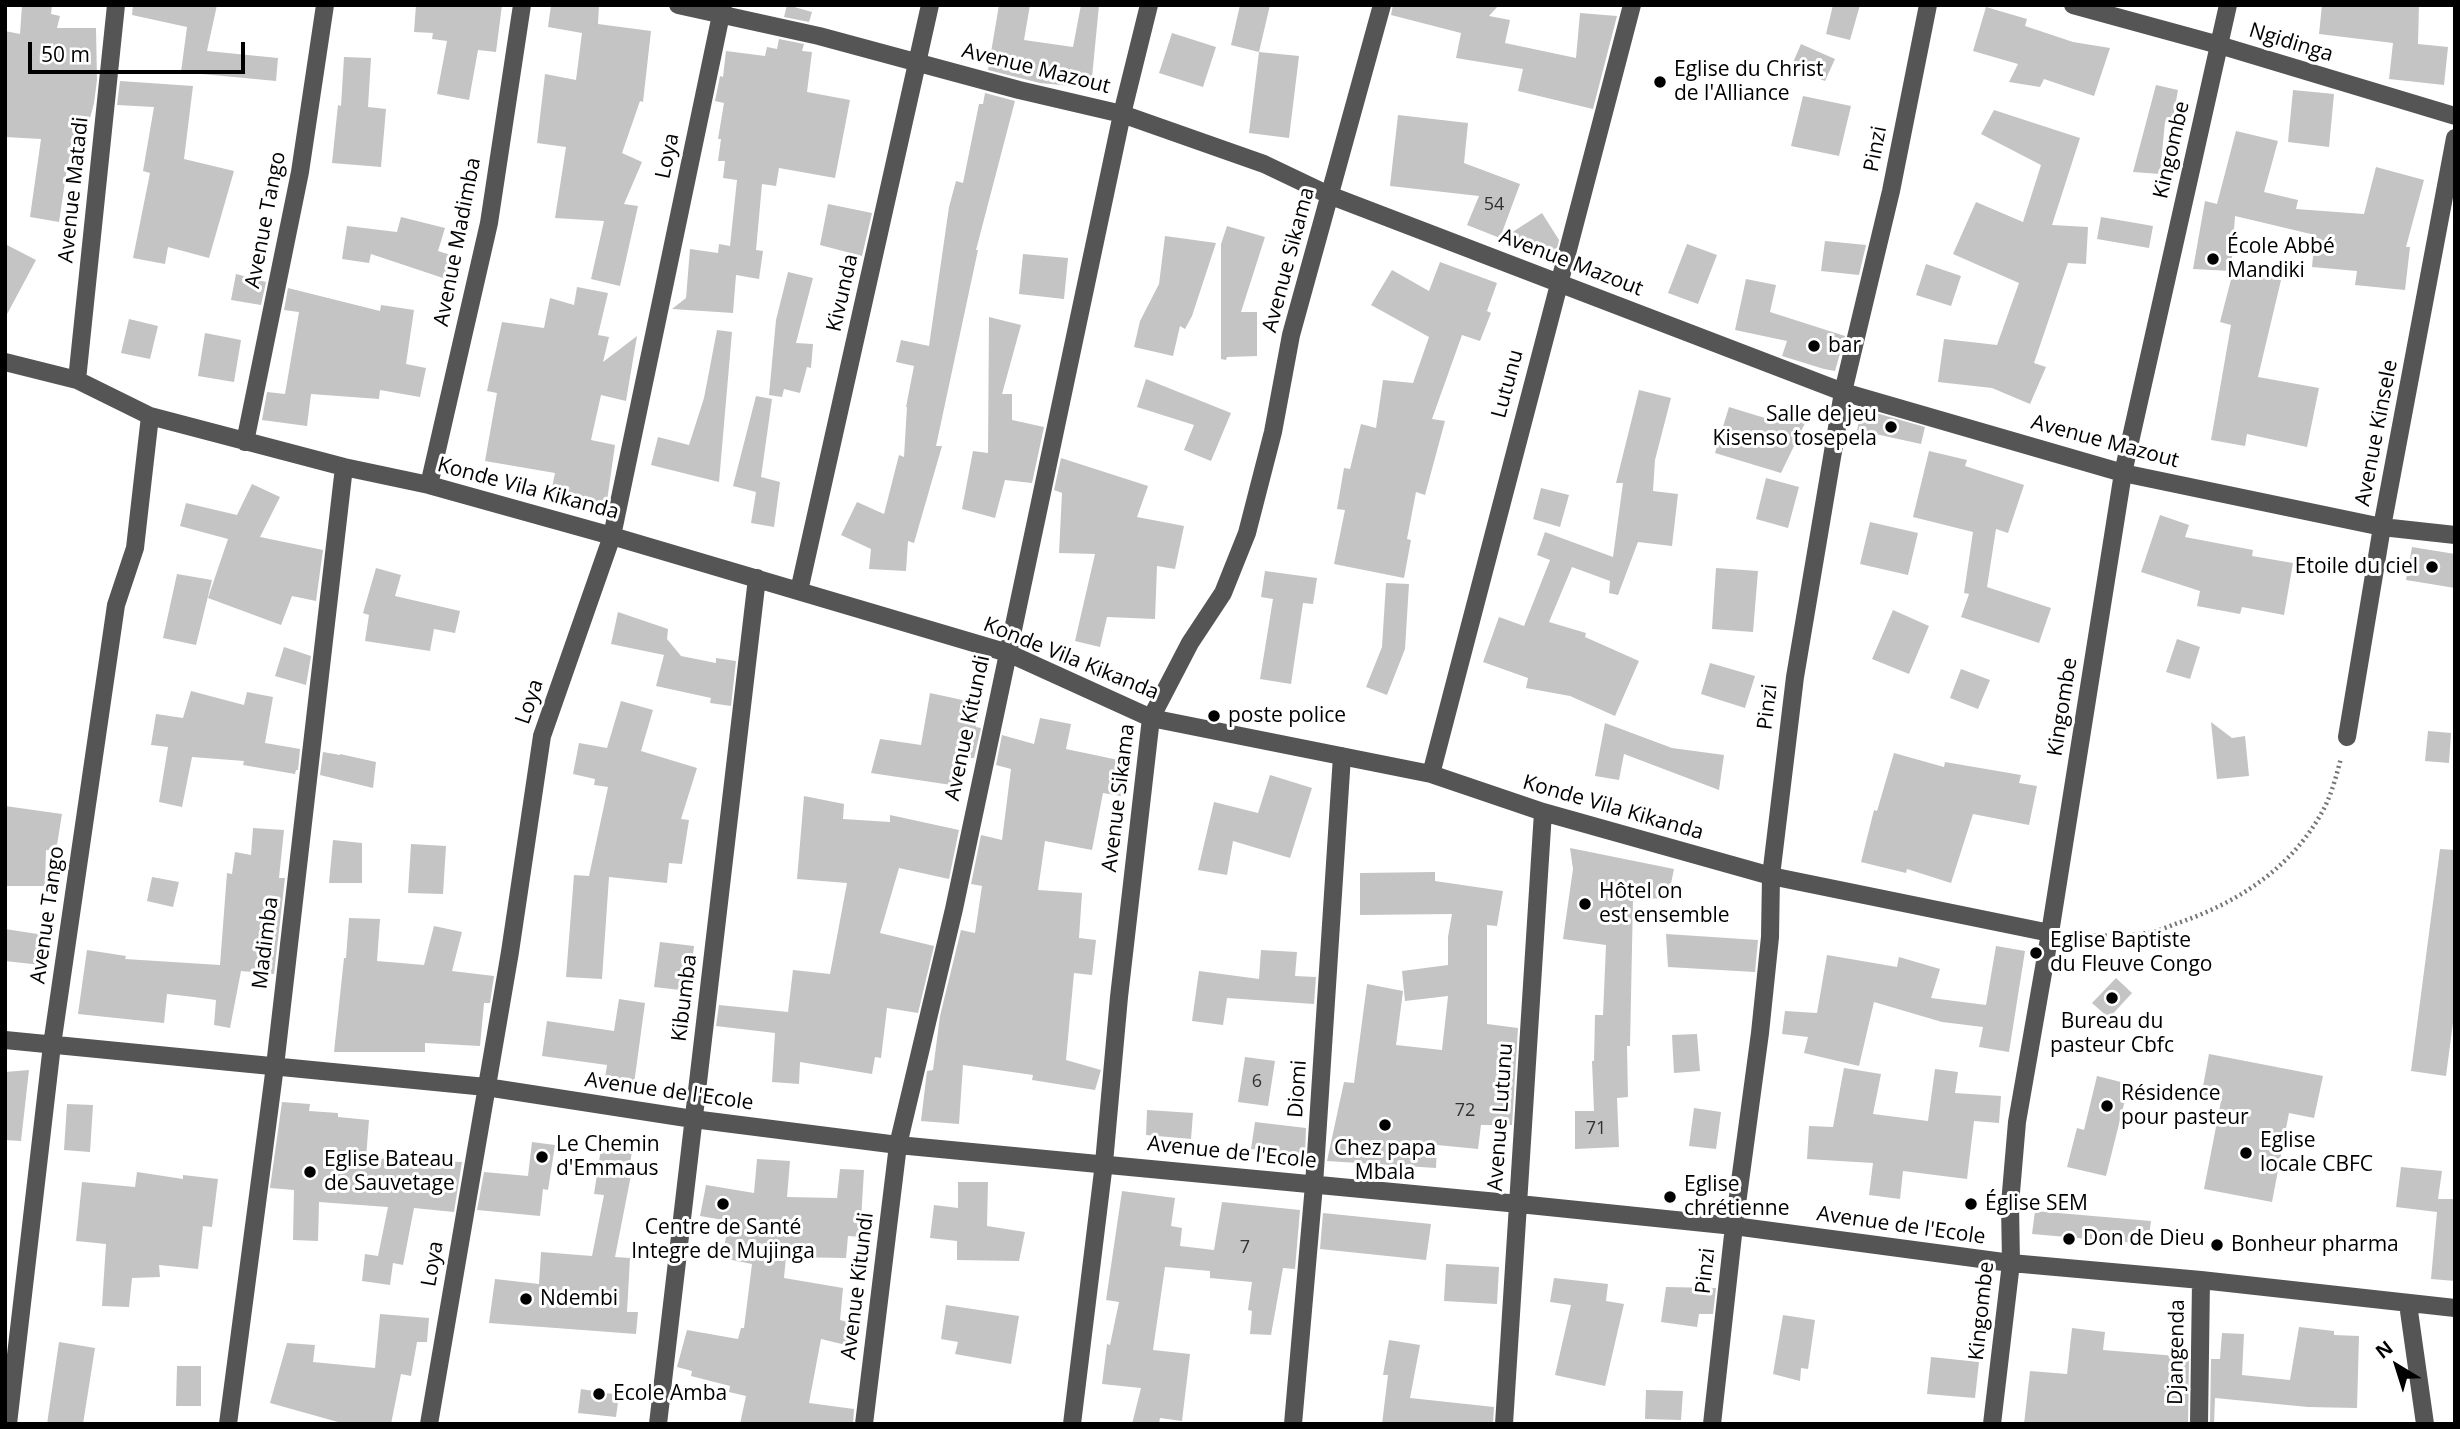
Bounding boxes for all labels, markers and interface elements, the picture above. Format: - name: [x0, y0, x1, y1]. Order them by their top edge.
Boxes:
- street label: Ngidinga: [2246, 18, 2336, 68]
- scale bar: [32, 28, 248, 72]
- street label: Avenue Mazout: [959, 38, 1113, 100]
- text: 50 m: [41, 40, 90, 68]
- place label: Eglise du Christ de l'Alliance: [1674, 57, 1824, 107]
- marker: Eglise du Christ de l'Alliance: [1652, 74, 1668, 90]
- street label: Kingombe: [2149, 99, 2195, 201]
- street label: Avenue Matadi: [54, 116, 94, 264]
- street label: Pinzi: [1859, 124, 1893, 174]
- street label: Loya: [651, 131, 685, 181]
- street label: Avenue Tango: [240, 150, 292, 290]
- street label: Avenue Madimba: [429, 156, 487, 328]
- street label: Avenue Sikama: [1258, 185, 1320, 335]
- house number: 54: [1484, 194, 1504, 216]
- street label: Avenue Mazout: [1496, 224, 1646, 302]
- place label: École Abbé Mandiki: [2227, 234, 2335, 284]
- marker: École Abbé Mandiki: [2205, 251, 2221, 267]
- street label: Kivunda: [822, 252, 864, 334]
- place label: bar: [1828, 333, 1861, 359]
- marker: bar: [1806, 338, 1822, 354]
- street label: Lutunu: [1487, 347, 1529, 421]
- street label: Avenue Kinsele: [2350, 358, 2404, 508]
- place label: Salle de jeu Kisenso tosepela: [1713, 402, 1877, 452]
- street label: Avenue Mazout: [2028, 410, 2182, 474]
- marker: Salle de jeu Kisenso tosepela: [1883, 419, 1899, 435]
- street label: Konde Vila Kikanda: [434, 453, 622, 525]
- place label: Etoile du ciel: [2295, 554, 2418, 580]
- marker: Etoile du ciel: [2424, 559, 2440, 575]
- street label: Konde Vila Kikanda: [980, 612, 1162, 706]
- street label: Avenue Kitundi: [940, 653, 996, 803]
- street label: Kingombe: [2043, 656, 2083, 758]
- street label: Loya: [511, 676, 549, 728]
- street label: Pinzi: [1753, 683, 1783, 731]
- place label: poste police: [1228, 703, 1346, 729]
- marker: poste police: [1206, 708, 1222, 724]
- street label: Avenue Sikama: [1097, 722, 1141, 874]
- street label: Konde Vila Kikanda: [1520, 770, 1706, 846]
- street label: Avenue Tango: [26, 845, 70, 985]
- place label: Hôtel on est ensemble: [1599, 879, 1730, 929]
- street label: Madimba: [248, 895, 284, 991]
- marker: Hôtel on est ensemble: [1577, 896, 1593, 912]
- place label: Eglise Baptiste du Fleuve Congo: [2050, 928, 2213, 978]
- marker: Eglise Baptiste du Fleuve Congo: [2028, 945, 2044, 961]
- street label: Kibumba: [667, 953, 703, 1043]
- marker: Bureau du pasteur Cbfc: [2104, 990, 2120, 1006]
- place label: Bureau du pasteur Cbfc: [2050, 1009, 2174, 1059]
- street label: Avenue Lutunu: [1483, 1042, 1519, 1192]
- street label: Diomi: [1283, 1059, 1313, 1119]
- street label: Avenue de l'Ecole: [583, 1068, 755, 1116]
- house number: 6: [1252, 1071, 1262, 1093]
- place label: Résidence pour pasteur: [2121, 1081, 2249, 1131]
- marker: Résidence pour pasteur: [2099, 1098, 2115, 1114]
- house number: 72: [1455, 1100, 1475, 1122]
- marker: Chez papa Mbala: [1377, 1117, 1393, 1133]
- house number: 71: [1586, 1118, 1606, 1140]
- place label: Eglise locale CBFC: [2260, 1128, 2373, 1178]
- place label: Le Chemin d'Emmaus: [556, 1132, 660, 1182]
- street label: Avenue de l'Ecole: [1146, 1132, 1318, 1174]
- place label: Chez papa Mbala: [1334, 1136, 1436, 1186]
- marker: Eglise locale CBFC: [2238, 1145, 2254, 1161]
- place label: Eglise Bateau de Sauvetage: [324, 1147, 455, 1197]
- marker: Le Chemin d'Emmaus: [534, 1149, 550, 1165]
- marker: Eglise Bateau de Sauvetage: [302, 1164, 318, 1180]
- place label: Eglise chrétienne: [1684, 1172, 1789, 1222]
- marker: Eglise chrétienne: [1662, 1189, 1678, 1205]
- place label: Église SEM: [1985, 1191, 2088, 1217]
- marker: Centre de Santé Integre de Mujinga: [715, 1196, 731, 1212]
- marker: Église SEM: [1963, 1196, 1979, 1212]
- street label: Avenue de l'Ecole: [1815, 1202, 1987, 1250]
- street label: Avenue Kitundi: [836, 1211, 880, 1361]
- place label: Centre de Santé Integre de Mujinga: [631, 1215, 815, 1265]
- place label: Don de Dieu: [2083, 1226, 2205, 1252]
- marker: Don de Dieu: [2061, 1231, 2077, 1247]
- place label: Bonheur pharma: [2231, 1232, 2399, 1258]
- house number: 7: [1240, 1237, 1250, 1259]
- marker: Bonheur pharma: [2209, 1237, 2225, 1253]
- street label: Loya: [417, 1239, 449, 1289]
- street label: Pinzi: [1691, 1247, 1721, 1295]
- street label: Kingombe: [1964, 1260, 2000, 1362]
- place label: Ndembi: [540, 1286, 618, 1312]
- marker: Ndembi: [518, 1291, 534, 1307]
- street label: Djangenda: [2163, 1299, 2191, 1405]
- north arrow: [2362, 1331, 2432, 1401]
- text: N: [2370, 1334, 2398, 1364]
- place label: Ecole Amba: [613, 1381, 727, 1407]
- marker: Ecole Amba: [591, 1386, 607, 1402]

